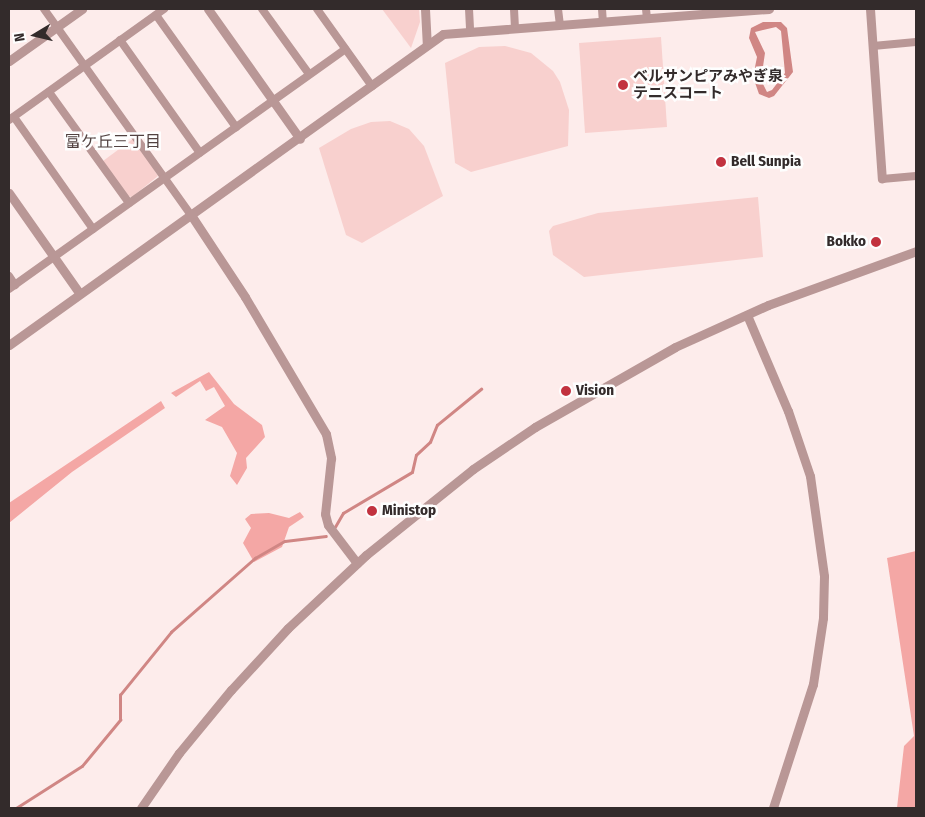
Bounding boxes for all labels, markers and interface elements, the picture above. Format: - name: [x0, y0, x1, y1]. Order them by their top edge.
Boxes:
- north arrow: [10, 10, 60, 60]
- text: N: [11, 32, 29, 43]
- place label: ベルサンピアみやぎ泉 テニスコート: [633, 67, 783, 102]
- marker: ベルサンピアみやぎ泉 テニスコート: [617, 79, 629, 91]
- district label: 富ケ丘三丁目: [65, 132, 161, 152]
- place label: Bell Sunpia: [731, 153, 801, 171]
- marker: Bell Sunpia: [715, 156, 727, 168]
- place label: Bokko: [827, 233, 866, 251]
- marker: Bokko: [870, 236, 882, 248]
- place label: Vision: [576, 382, 614, 400]
- marker: Vision: [560, 385, 572, 397]
- place label: Ministop: [382, 502, 436, 520]
- marker: Ministop: [366, 505, 378, 517]

